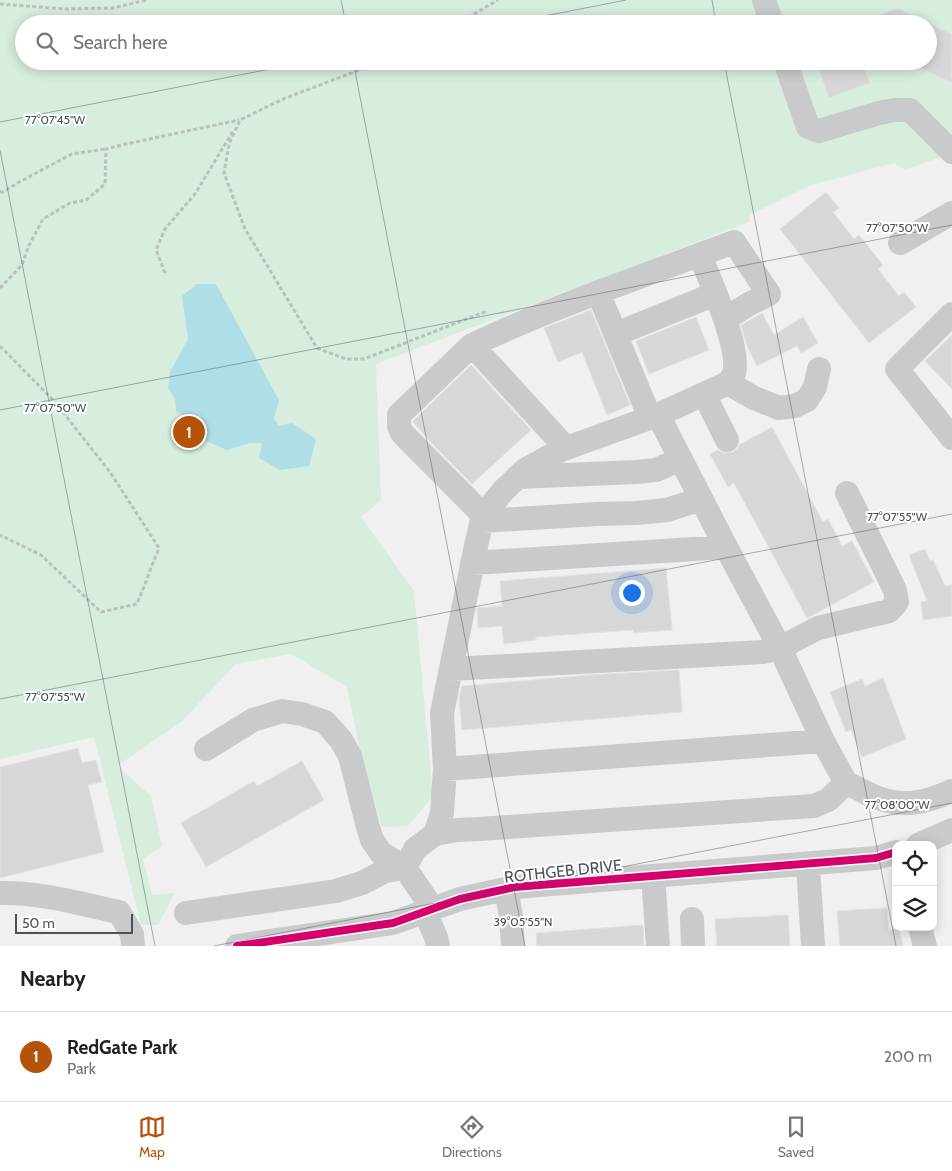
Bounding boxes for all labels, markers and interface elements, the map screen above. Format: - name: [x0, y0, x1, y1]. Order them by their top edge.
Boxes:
- search box: [15, 15, 937, 70]
- icon: search: [33, 29, 61, 57]
- text: Search here: [73, 31, 167, 54]
- text: 77°07'45"W: [25, 112, 86, 127]
- text: 77°07'50"W: [866, 220, 929, 235]
- text: 77°07'50"W: [24, 400, 87, 415]
- pin: 1: [173, 413, 205, 451]
- text: 77°07'55"W: [867, 509, 928, 524]
- your location: [619, 580, 645, 606]
- text: 77°07'55"W: [25, 689, 86, 704]
- text: 77°08'00"W: [864, 797, 930, 812]
- map controls: [892, 841, 937, 931]
- button: locate: [892, 841, 937, 886]
- street label: ROTHGEB DRIVE: [503, 855, 623, 887]
- button: layers: [892, 886, 937, 931]
- scale bar: [15, 911, 132, 934]
- text: 50 m: [22, 914, 55, 932]
- text: 39°05'55"N: [493, 914, 553, 929]
- text: Nearby: [20, 966, 86, 991]
- text: RedGate Park: [67, 1036, 178, 1059]
- text: 1: [33, 1047, 39, 1066]
- text: 200 m: [884, 1047, 932, 1066]
- text: Park: [67, 1059, 96, 1078]
- tab: Map: [138, 1113, 166, 1161]
- tab: Directions: [442, 1113, 502, 1161]
- tab: Saved: [778, 1113, 814, 1161]

